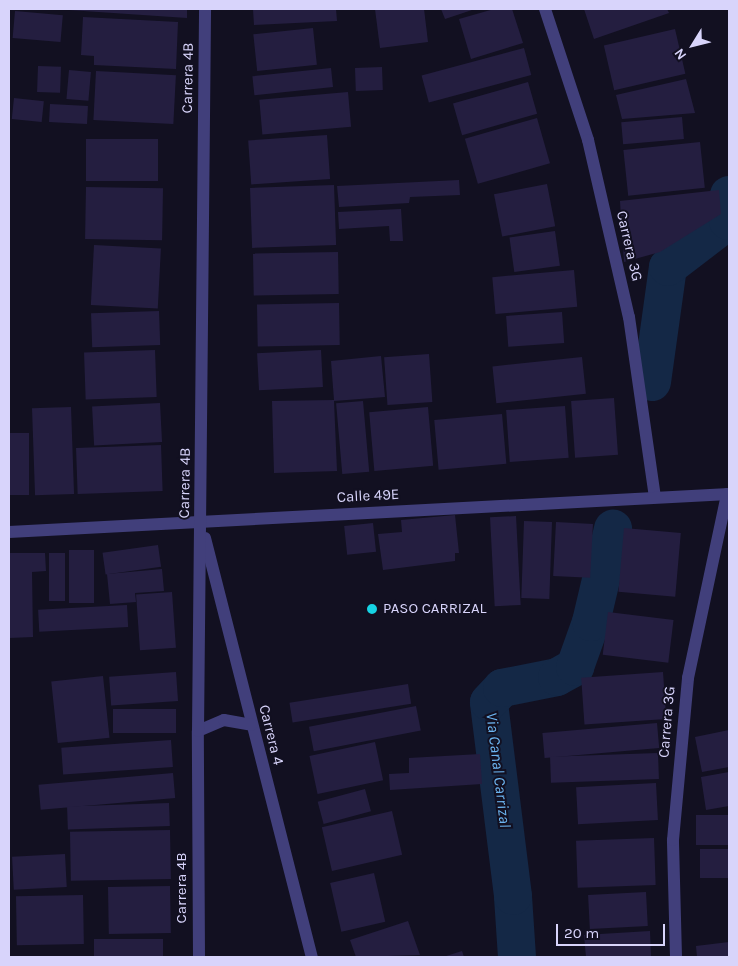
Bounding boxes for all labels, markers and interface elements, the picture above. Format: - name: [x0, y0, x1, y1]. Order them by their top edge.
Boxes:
- north arrow: [668, 20, 718, 70]
- street label: Carrera 4B: [178, 42, 198, 114]
- text: N: [671, 45, 690, 63]
- street label: Carrera 3G: [612, 209, 646, 283]
- street label: Carrera 4B: [175, 447, 195, 519]
- street label: Calle 49E: [336, 485, 400, 507]
- place label: PASO CARRIZAL: [383, 600, 487, 618]
- marker: PASO CARRIZAL: [365, 602, 379, 616]
- street label: Carrera 3G: [655, 685, 679, 759]
- street label: Carrera 4: [255, 703, 287, 767]
- water label: Via Canal Carrizal: [481, 711, 515, 829]
- street label: Carrera 4B: [173, 853, 191, 923]
- scale bar: [558, 914, 667, 946]
- text: 20 m: [564, 924, 599, 942]

